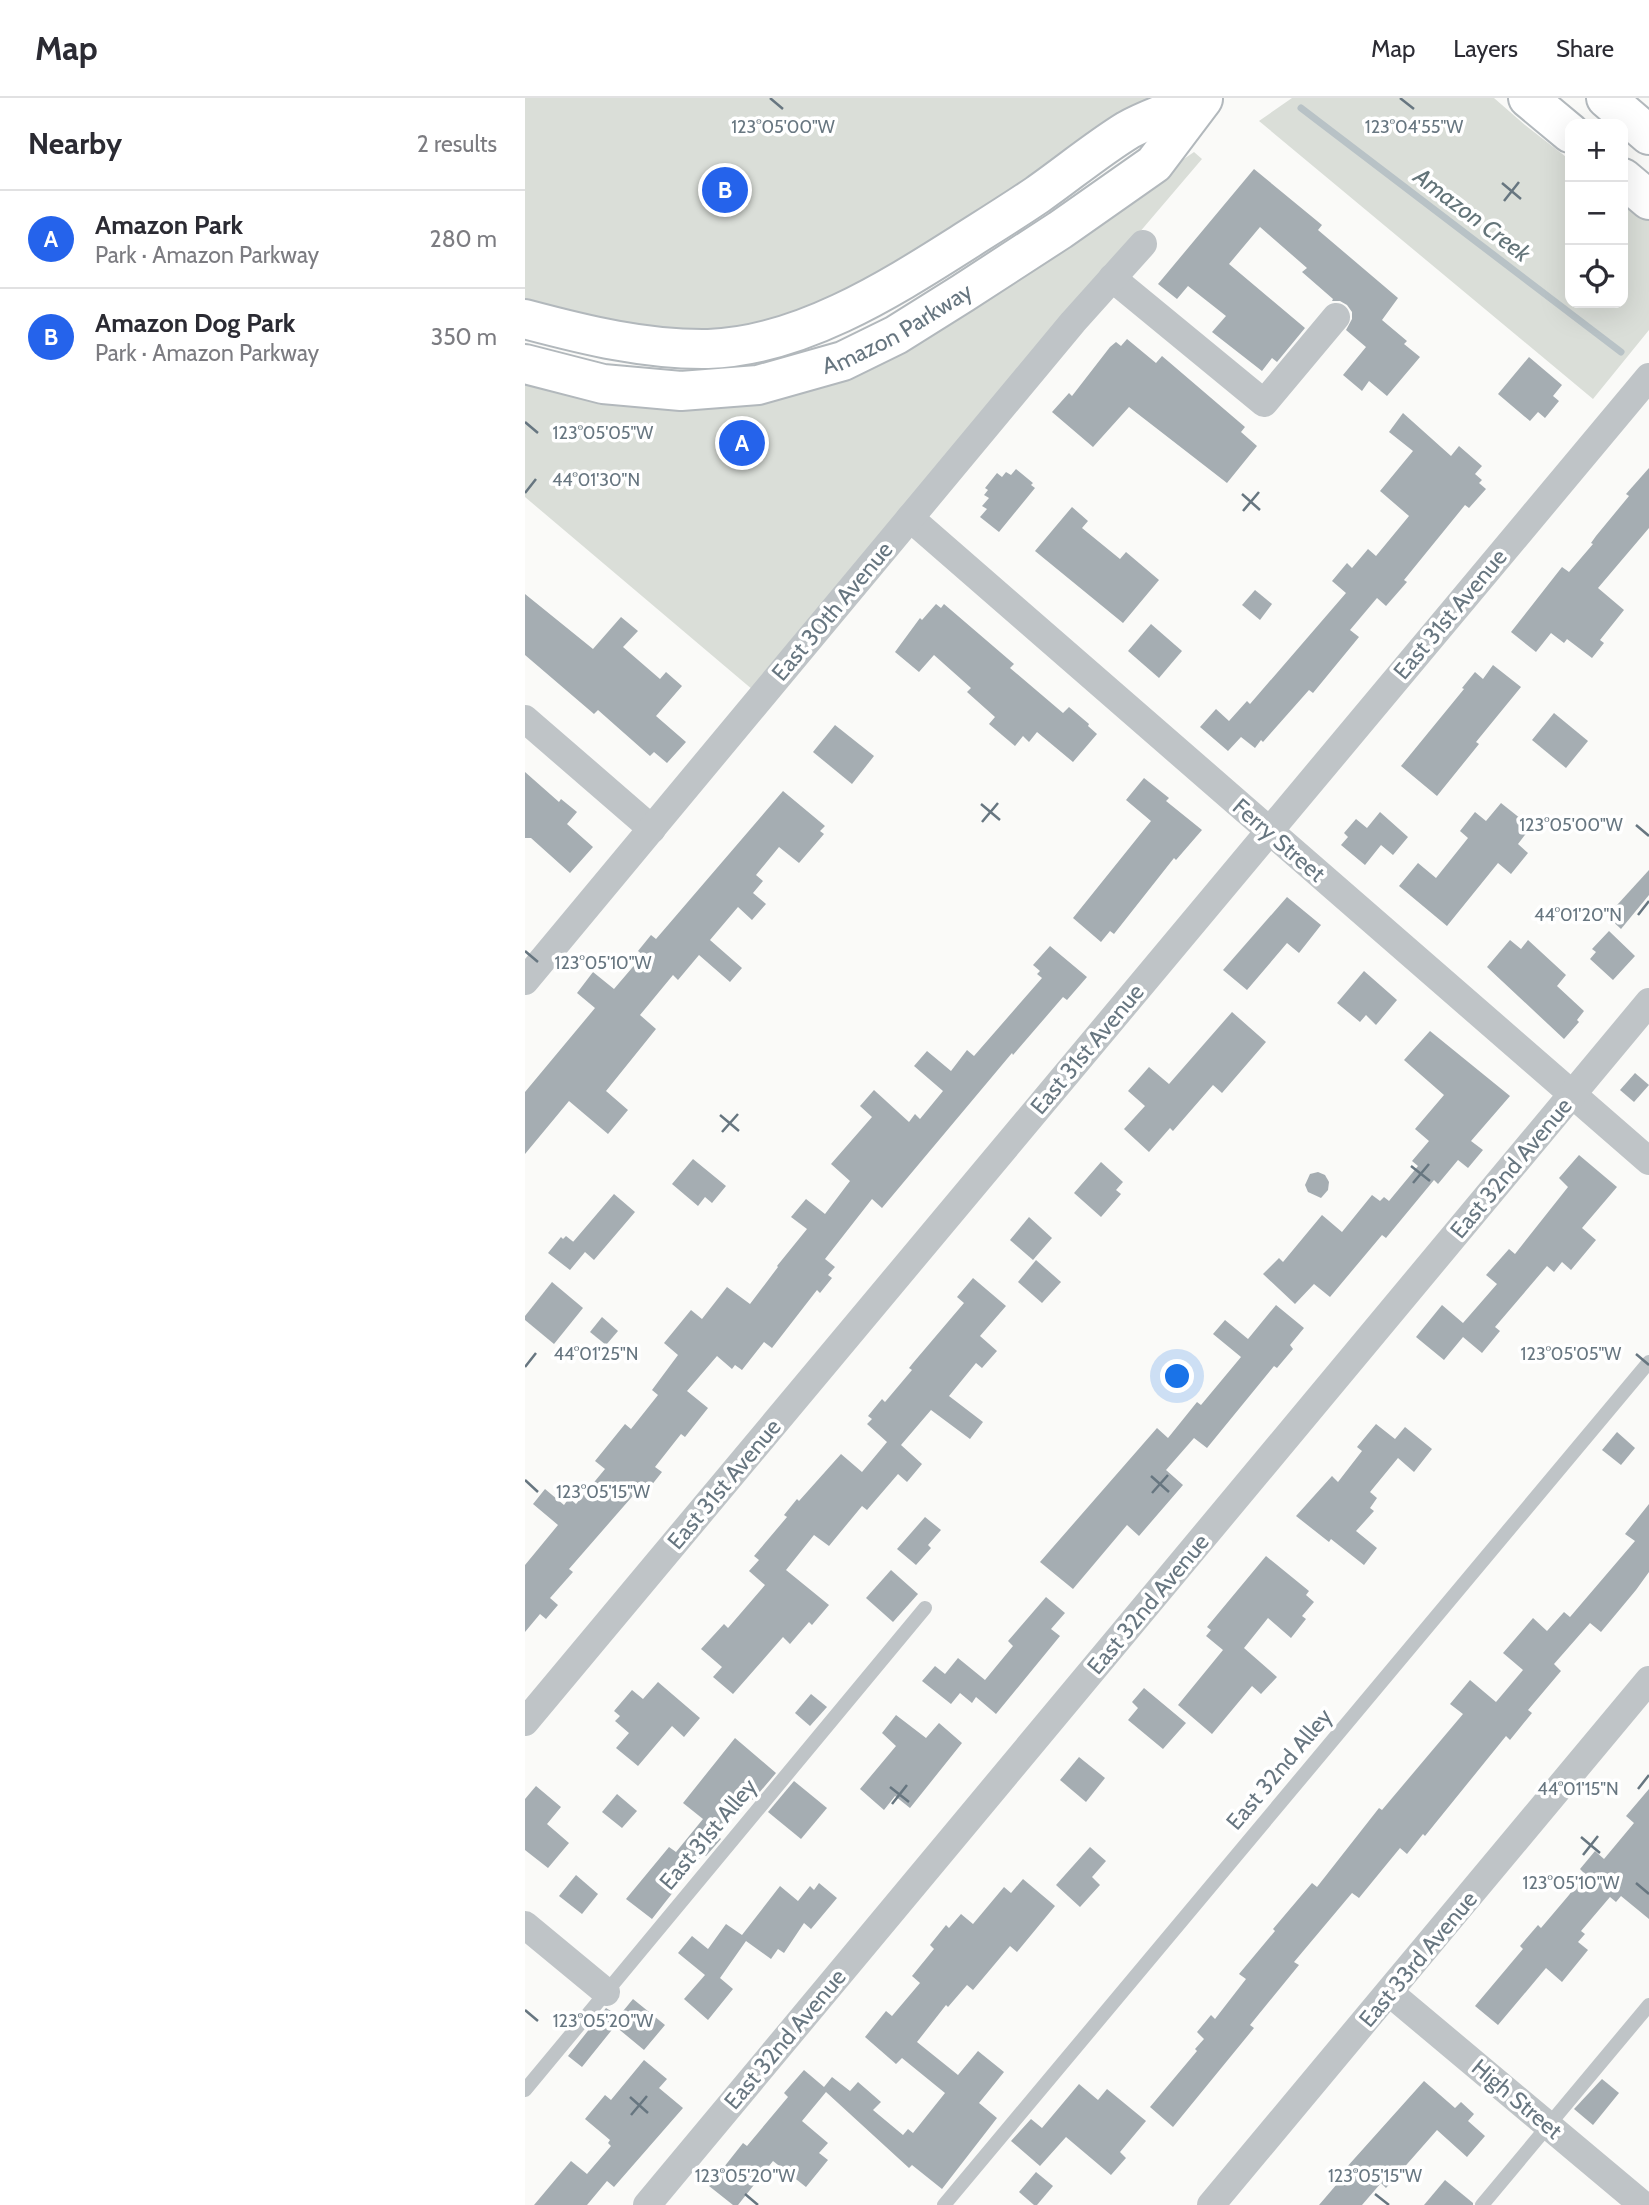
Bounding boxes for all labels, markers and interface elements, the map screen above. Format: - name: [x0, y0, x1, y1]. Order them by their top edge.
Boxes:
- text: Map: [35, 28, 98, 68]
- text: Map: [1371, 34, 1415, 63]
- text: Layers: [1453, 34, 1518, 63]
- text: Share: [1556, 34, 1614, 63]
- text: 123°05'00"W: [731, 116, 835, 138]
- text: 123°04'55"W: [1365, 116, 1463, 138]
- map controls: [1565, 119, 1628, 308]
- button: +: [1565, 119, 1628, 182]
- text: Nearby: [28, 125, 122, 162]
- text: 2 results: [417, 130, 497, 158]
- water label: Amazon Creek: [1407, 161, 1537, 268]
- pin: B: [702, 164, 748, 216]
- button: −: [1565, 182, 1628, 245]
- text: Amazon Park: [95, 209, 243, 241]
- text: A: [44, 225, 58, 253]
- text: 280 m: [430, 225, 497, 253]
- text: Park · Amazon Parkway: [95, 241, 319, 269]
- button: locate: [1565, 245, 1628, 308]
- street label: Amazon Parkway: [819, 277, 978, 380]
- text: Amazon Dog Park: [95, 307, 295, 339]
- text: B: [44, 323, 58, 351]
- text: 350 m: [431, 323, 497, 351]
- text: Park · Amazon Parkway: [95, 339, 319, 367]
- pin: A: [719, 417, 765, 469]
- text: 123°05'05"W: [553, 422, 653, 444]
- text: 44°01'30"N: [552, 469, 640, 491]
- street label: East 30th Avenue: [766, 536, 898, 686]
- street label: East 31st Avenue: [1387, 543, 1513, 685]
- street label: Ferry Street: [1227, 792, 1331, 888]
- text: 123°05'00"W: [1519, 814, 1623, 836]
- text: 44°01'20"N: [1534, 904, 1622, 926]
- text: 123°05'10"W: [555, 952, 651, 974]
- street label: East 31st Avenue: [1024, 978, 1150, 1120]
- street label: East 32nd Avenue: [1444, 1092, 1578, 1244]
- text: 44°01'25"N: [553, 1343, 639, 1365]
- text: 123°05'05"W: [1521, 1343, 1621, 1365]
- your location: [1160, 1359, 1194, 1393]
- street label: East 31st Avenue: [661, 1413, 787, 1555]
- text: 123°05'15"W: [556, 1481, 650, 1503]
- street label: East 32nd Avenue: [1081, 1528, 1215, 1680]
- street label: East 32nd Alley: [1220, 1702, 1338, 1835]
- street label: East 31st Alley: [653, 1772, 763, 1895]
- text: 44°01'15"N: [1537, 1778, 1619, 1800]
- text: 123°05'10"W: [1523, 1872, 1619, 1894]
- street label: East 33rd Avenue: [1353, 1885, 1483, 2033]
- street label: East 32nd Avenue: [718, 1963, 852, 2115]
- text: 123°05'20"W: [553, 2010, 653, 2032]
- street label: High Street: [1466, 2053, 1568, 2145]
- text: 123°05'20"W: [695, 2165, 795, 2187]
- text: 123°05'15"W: [1328, 2165, 1422, 2187]

